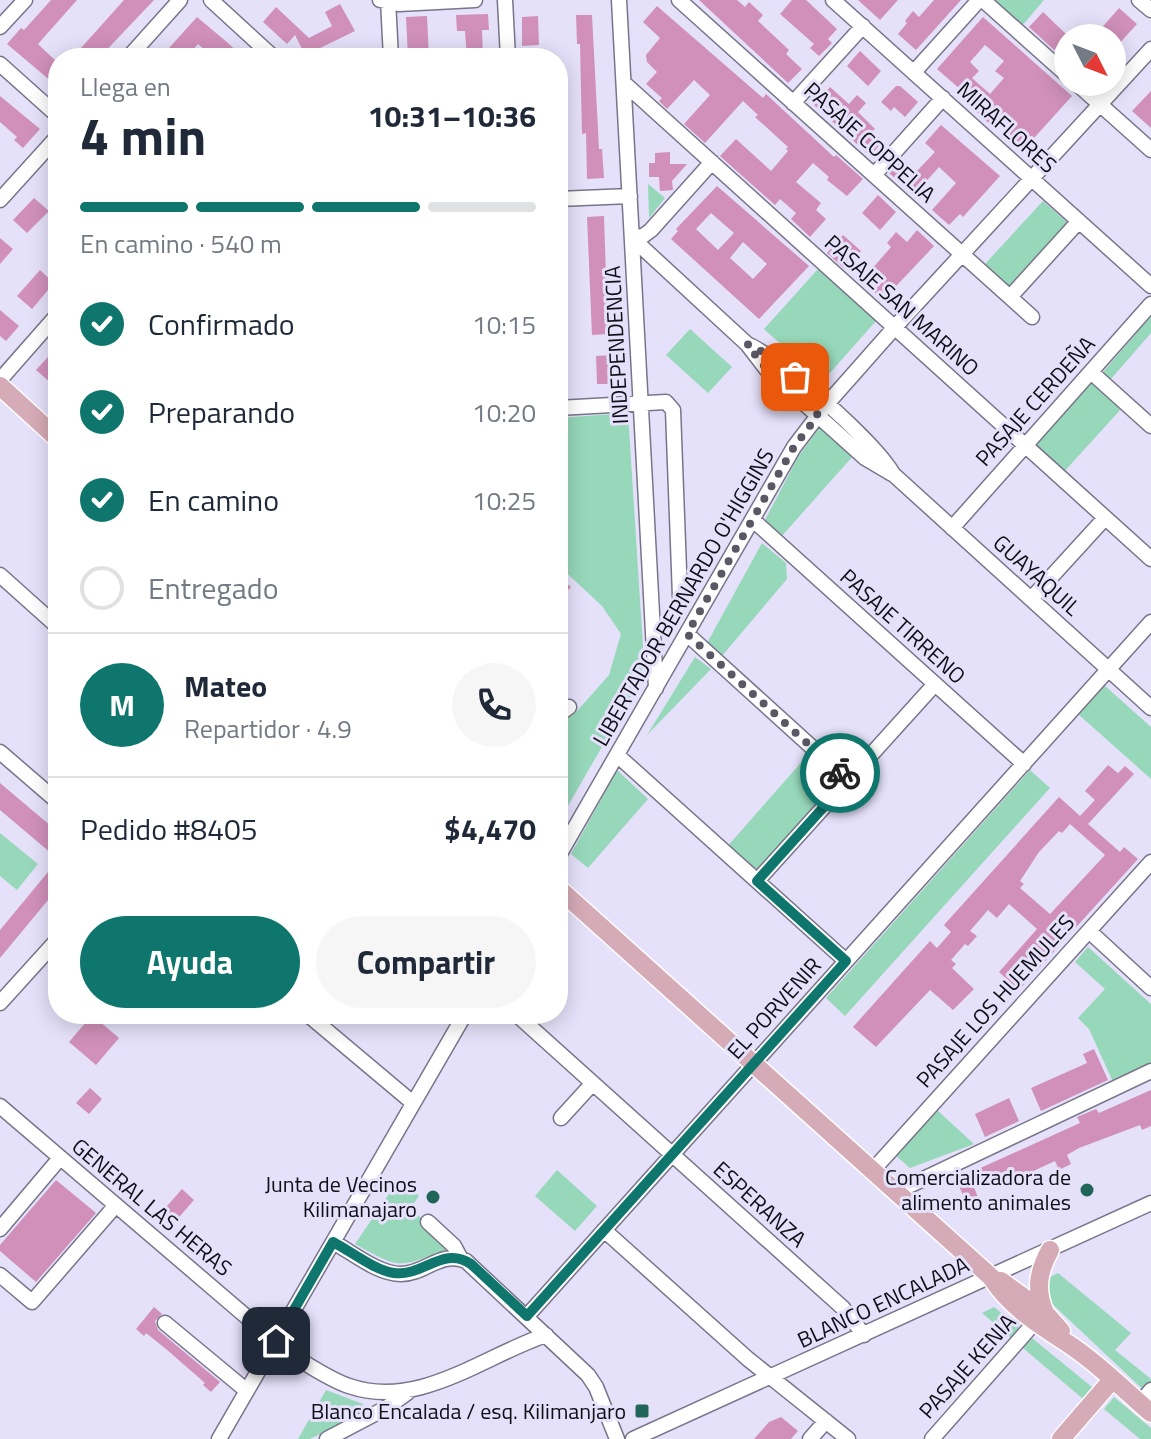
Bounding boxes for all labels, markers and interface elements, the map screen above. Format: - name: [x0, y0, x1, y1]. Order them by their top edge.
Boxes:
- north arrow: [1054, 24, 1126, 96]
- map controls: [1054, 24, 1126, 96]
- text: Llega en: [80, 67, 171, 106]
- street label: PASAJE COPPELIA: [797, 73, 943, 211]
- street label: MIRAFLORES: [949, 73, 1065, 181]
- text: 10:31–10:36: [368, 93, 536, 139]
- text: 4 min: [80, 96, 206, 175]
- text: En camino · 540 m: [80, 224, 282, 263]
- street label: PASAJE SAN MARINO: [817, 226, 987, 384]
- street label: INDEPENDENCIA: [595, 265, 637, 425]
- text: Confirmado: [148, 301, 295, 347]
- icon: check: [80, 302, 124, 346]
- text: 10:15: [472, 305, 536, 344]
- street label: PASAJE CERDEÑA: [967, 328, 1103, 474]
- pin: [761, 343, 829, 411]
- icon: bag: [773, 355, 817, 399]
- text: Preparando: [148, 389, 295, 435]
- icon: check: [80, 390, 124, 434]
- text: 10:20: [472, 393, 536, 432]
- street label: LIBERTADOR BERNARDO O'HIGGINS: [584, 442, 782, 752]
- text: En camino: [148, 477, 279, 523]
- icon: check: [80, 478, 124, 522]
- text: 10:25: [472, 481, 536, 520]
- street label: GUAYAQUIL: [986, 526, 1089, 624]
- street label: PASAJE TIRRENO: [833, 560, 973, 692]
- text: Entregado: [148, 565, 279, 611]
- text: Mateo: [184, 663, 267, 709]
- button: phone: [452, 663, 536, 747]
- text: M: [109, 682, 135, 728]
- text: Repartidor · 4.9: [184, 709, 352, 748]
- courier: [800, 733, 880, 813]
- icon: bike: [818, 751, 862, 795]
- text: Pedido #8405: [80, 806, 258, 852]
- text: $4,470: [444, 806, 536, 852]
- street label: PASAJE LOS HUEMULES: [908, 907, 1082, 1095]
- button: Ayuda: [80, 916, 300, 1008]
- button: Compartir: [316, 916, 536, 1008]
- street label: EL PORVENIR: [719, 949, 829, 1067]
- street label: GENERAL LAS HERAS: [64, 1130, 240, 1284]
- street label: ESPERANZA: [706, 1153, 814, 1255]
- place label: Comercializadora de alimento animales: [885, 1160, 1071, 1219]
- place label: Junta de Vecinos Kilimanajaro: [265, 1167, 417, 1226]
- marker: Comercializadora de alimento animales: [1078, 1181, 1096, 1199]
- marker: Junta de Vecinos Kilimanajaro: [424, 1188, 442, 1206]
- street label: BLANCO ENCALADA: [792, 1247, 974, 1357]
- street label: PASAJE KENIA: [910, 1306, 1024, 1426]
- pin: [242, 1307, 310, 1375]
- icon: home: [254, 1319, 298, 1363]
- place label: Blanco Encalada / esq. Kilimanjaro: [311, 1394, 626, 1428]
- marker: Blanco Encalada / esq. Kilimanjaro: [633, 1402, 651, 1420]

